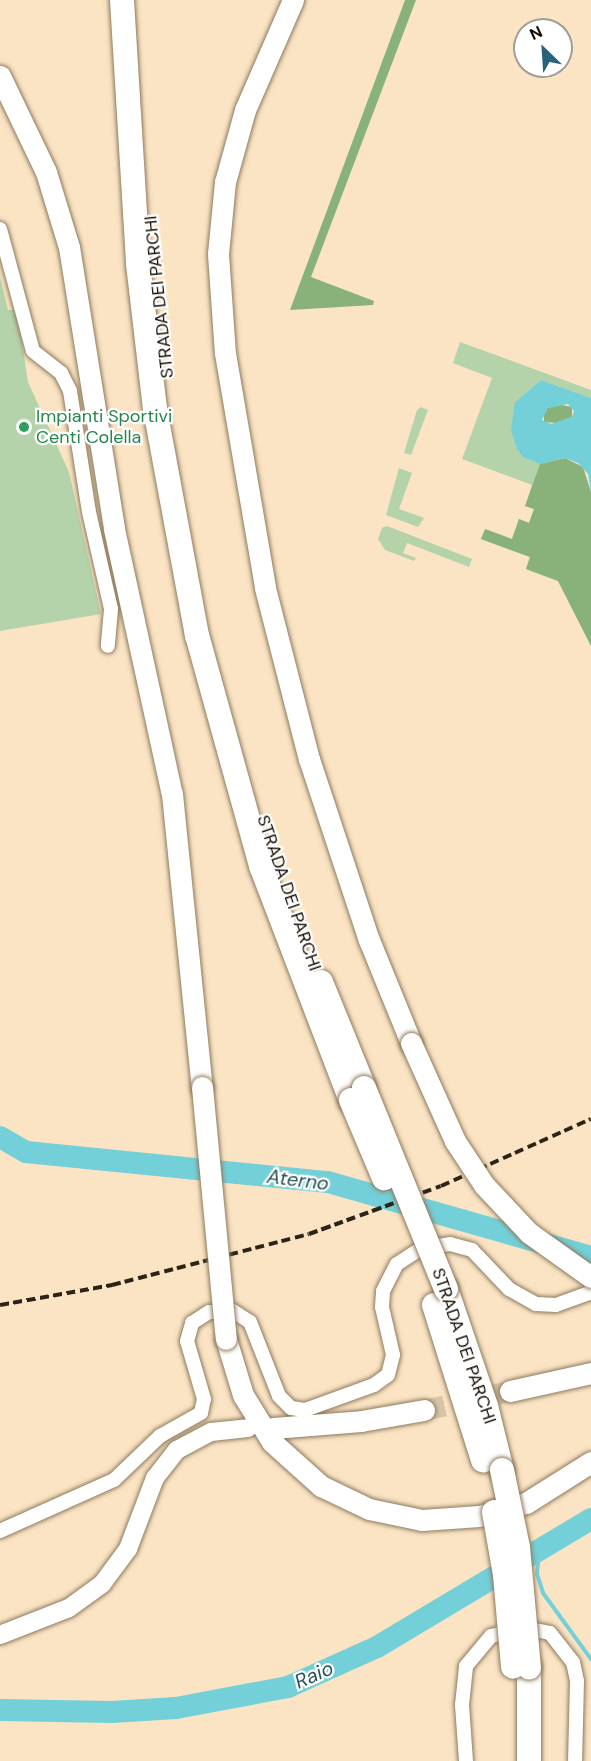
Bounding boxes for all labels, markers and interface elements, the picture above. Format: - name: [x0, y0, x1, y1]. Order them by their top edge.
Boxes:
- north arrow: [513, 18, 573, 78]
- text: N: [526, 21, 546, 45]
- street label: STRADA DEI PARCHI: [140, 215, 178, 379]
- place label: Impianti Sportivi Centi Colella: [36, 406, 172, 448]
- marker: Impianti Sportivi Centi Colella: [17, 420, 31, 434]
- street label: STRADA DEI PARCHI: [252, 812, 326, 974]
- water label: Aterno: [266, 1164, 330, 1196]
- street label: STRADA DEI PARCHI: [427, 1265, 501, 1427]
- water label: Raio: [291, 1656, 337, 1694]

